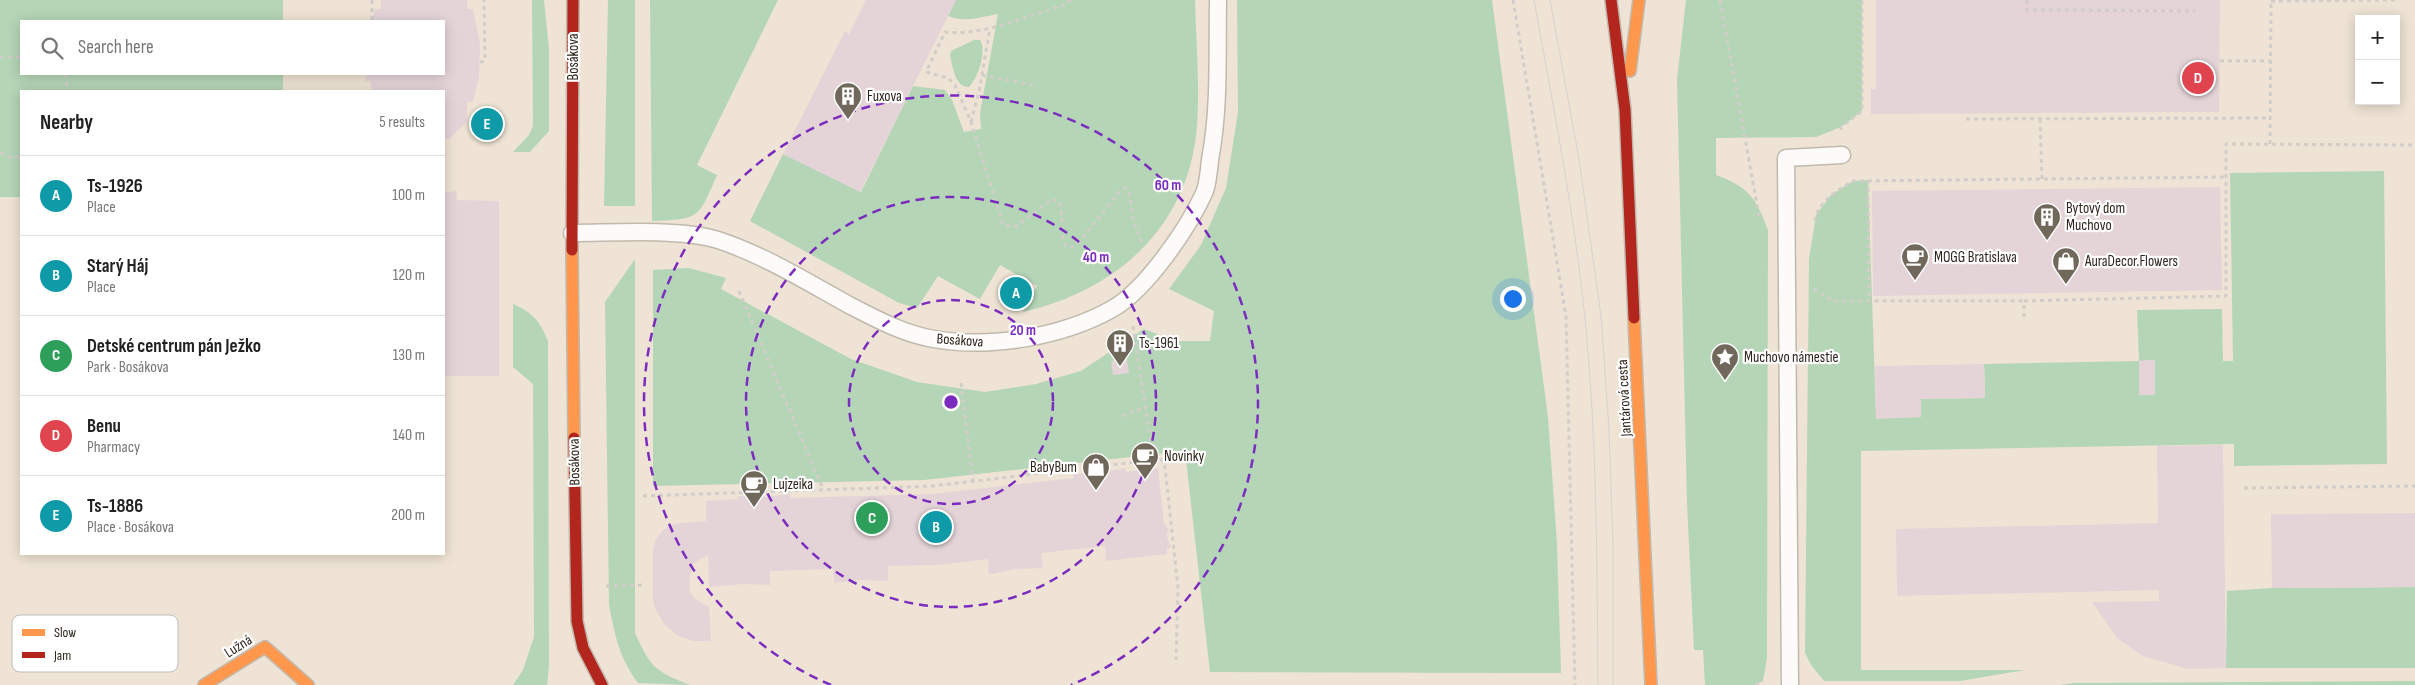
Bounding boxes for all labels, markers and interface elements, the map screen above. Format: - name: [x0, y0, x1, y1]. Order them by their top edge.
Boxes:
- map controls: [2355, 15, 2400, 105]
- button: +: [2355, 15, 2400, 60]
- search box: [20, 20, 445, 75]
- street label: Bosákova: [564, 33, 583, 80]
- icon: search: [38, 34, 66, 62]
- text: Search here: [78, 36, 154, 59]
- pin: D: [2182, 59, 2214, 97]
- button: −: [2355, 60, 2400, 105]
- building icon: Fuxova: [833, 81, 863, 120]
- place label: Fuxova: [867, 87, 902, 106]
- pin: E: [471, 105, 503, 143]
- text: Nearby: [40, 110, 93, 135]
- text: 5 results: [379, 113, 425, 132]
- text: Ts-1926: [87, 175, 143, 198]
- text: 60 m: [1155, 176, 1181, 195]
- text: A: [52, 186, 60, 205]
- text: 100 m: [392, 186, 425, 205]
- text: Place: [87, 198, 116, 217]
- place label: Bytový dom Muchovo: [2066, 199, 2125, 235]
- building icon: Bytový dom Muchovo: [2032, 202, 2062, 241]
- cafe icon: MOGG Bratislava: [1900, 242, 1930, 281]
- shop icon: AuraDecor.Flowers: [2051, 246, 2081, 285]
- text: 40 m: [1083, 248, 1109, 267]
- place label: MOGG Bratislava: [1934, 248, 2017, 267]
- place label: AuraDecor.Flowers: [2084, 252, 2178, 271]
- text: Starý Háj: [87, 255, 148, 278]
- text: B: [52, 266, 60, 285]
- text: 120 m: [393, 266, 425, 285]
- pin: A: [1000, 274, 1032, 312]
- text: Place: [87, 278, 116, 297]
- your location: [1500, 286, 1526, 312]
- text: 20 m: [1010, 321, 1036, 340]
- building icon: Ts-1961: [1105, 328, 1135, 367]
- street label: Bosákova: [936, 329, 984, 352]
- place label: Ts-1961: [1139, 334, 1180, 353]
- text: Detské centrum pán Ježko: [87, 335, 261, 358]
- place icon: Muchovo námestie: [1710, 342, 1740, 381]
- text: C: [52, 346, 60, 365]
- text: 130 m: [393, 346, 425, 365]
- place label: Muchovo námestie: [1744, 348, 1839, 367]
- text: Park · Bosákova: [87, 358, 169, 377]
- street label: Jantárová cesta: [1613, 359, 1636, 438]
- centre of rings: [942, 393, 960, 411]
- text: Benu: [87, 415, 121, 438]
- text: D: [52, 426, 60, 445]
- text: 140 m: [393, 426, 425, 445]
- text: Pharmacy: [87, 438, 140, 457]
- street label: Bosákova: [565, 438, 584, 486]
- cafe icon: Novinky: [1130, 441, 1160, 480]
- place label: Novinky: [1164, 447, 1205, 466]
- shop icon: BabyBum: [1081, 452, 1111, 491]
- place label: BabyBum: [1030, 458, 1077, 477]
- cafe icon: Lujzeika: [739, 469, 769, 508]
- place label: Lujzeika: [773, 475, 813, 494]
- text: Ts-1886: [87, 495, 143, 518]
- pin: C: [856, 499, 888, 537]
- text: E: [53, 506, 59, 525]
- text: 200 m: [391, 506, 425, 525]
- pin: B: [920, 508, 952, 546]
- text: Place · Bosákova: [87, 518, 174, 537]
- legend: [12, 615, 178, 672]
- text: Slow: [54, 624, 76, 641]
- street label: Lužná: [221, 630, 256, 662]
- text: Jam: [53, 647, 71, 664]

